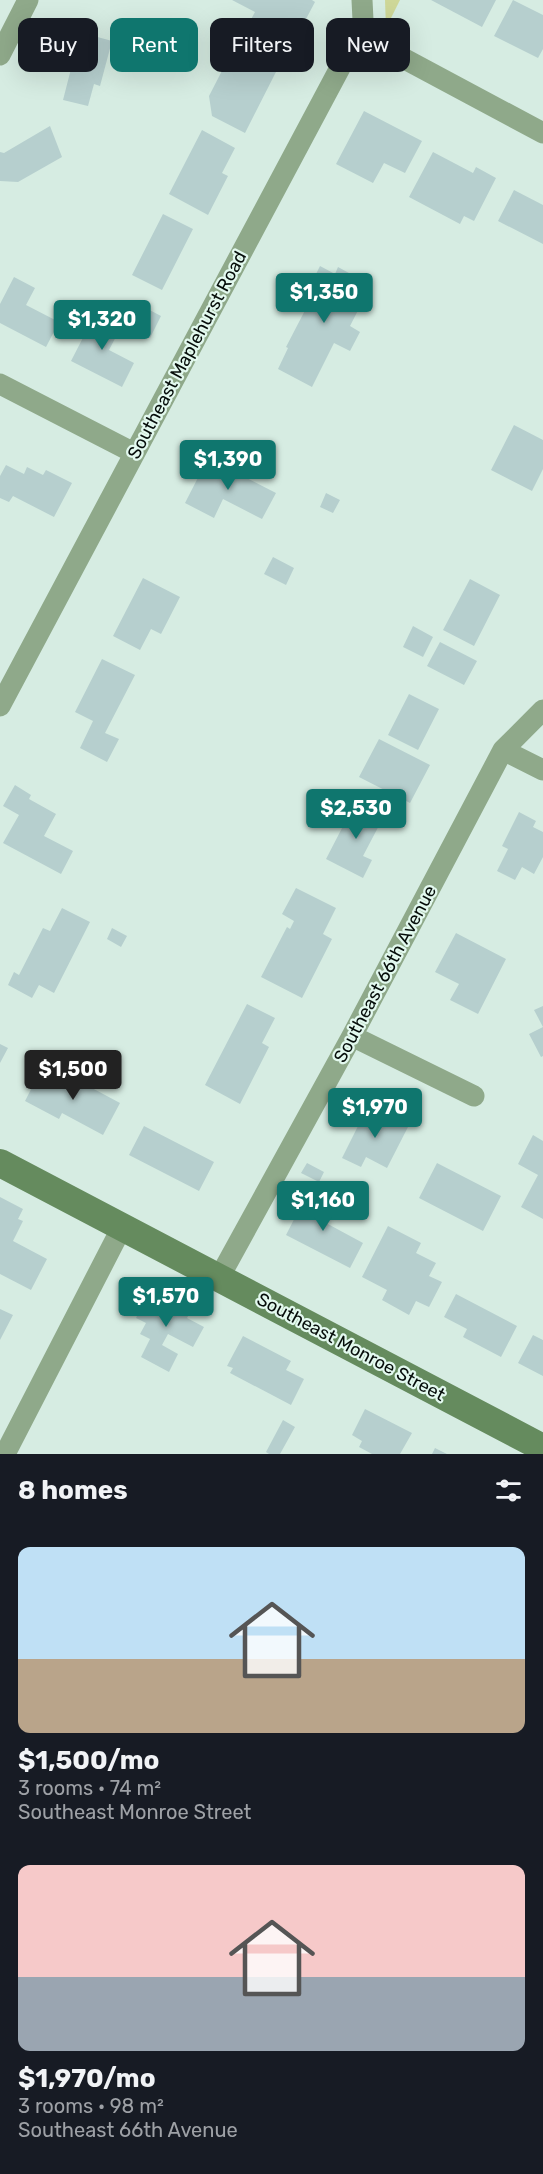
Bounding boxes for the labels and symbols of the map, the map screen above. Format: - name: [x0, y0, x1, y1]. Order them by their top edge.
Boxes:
- street label: Southeast Maplehurst Road: [123, 247, 251, 463]
- pin: $1,350: [275, 273, 373, 324]
- pin: $1,320: [53, 300, 151, 351]
- pin: $1,390: [179, 440, 277, 491]
- pin: $2,530: [307, 789, 405, 840]
- street label: Southeast 66th Avenue: [329, 882, 441, 1066]
- pin: $1,500: [24, 1050, 122, 1101]
- pin: $1,970: [326, 1088, 424, 1139]
- pin: $1,160: [274, 1181, 372, 1232]
- pin: $1,570: [117, 1277, 215, 1328]
- street label: Southeast Monroe Street: [253, 1288, 449, 1406]

